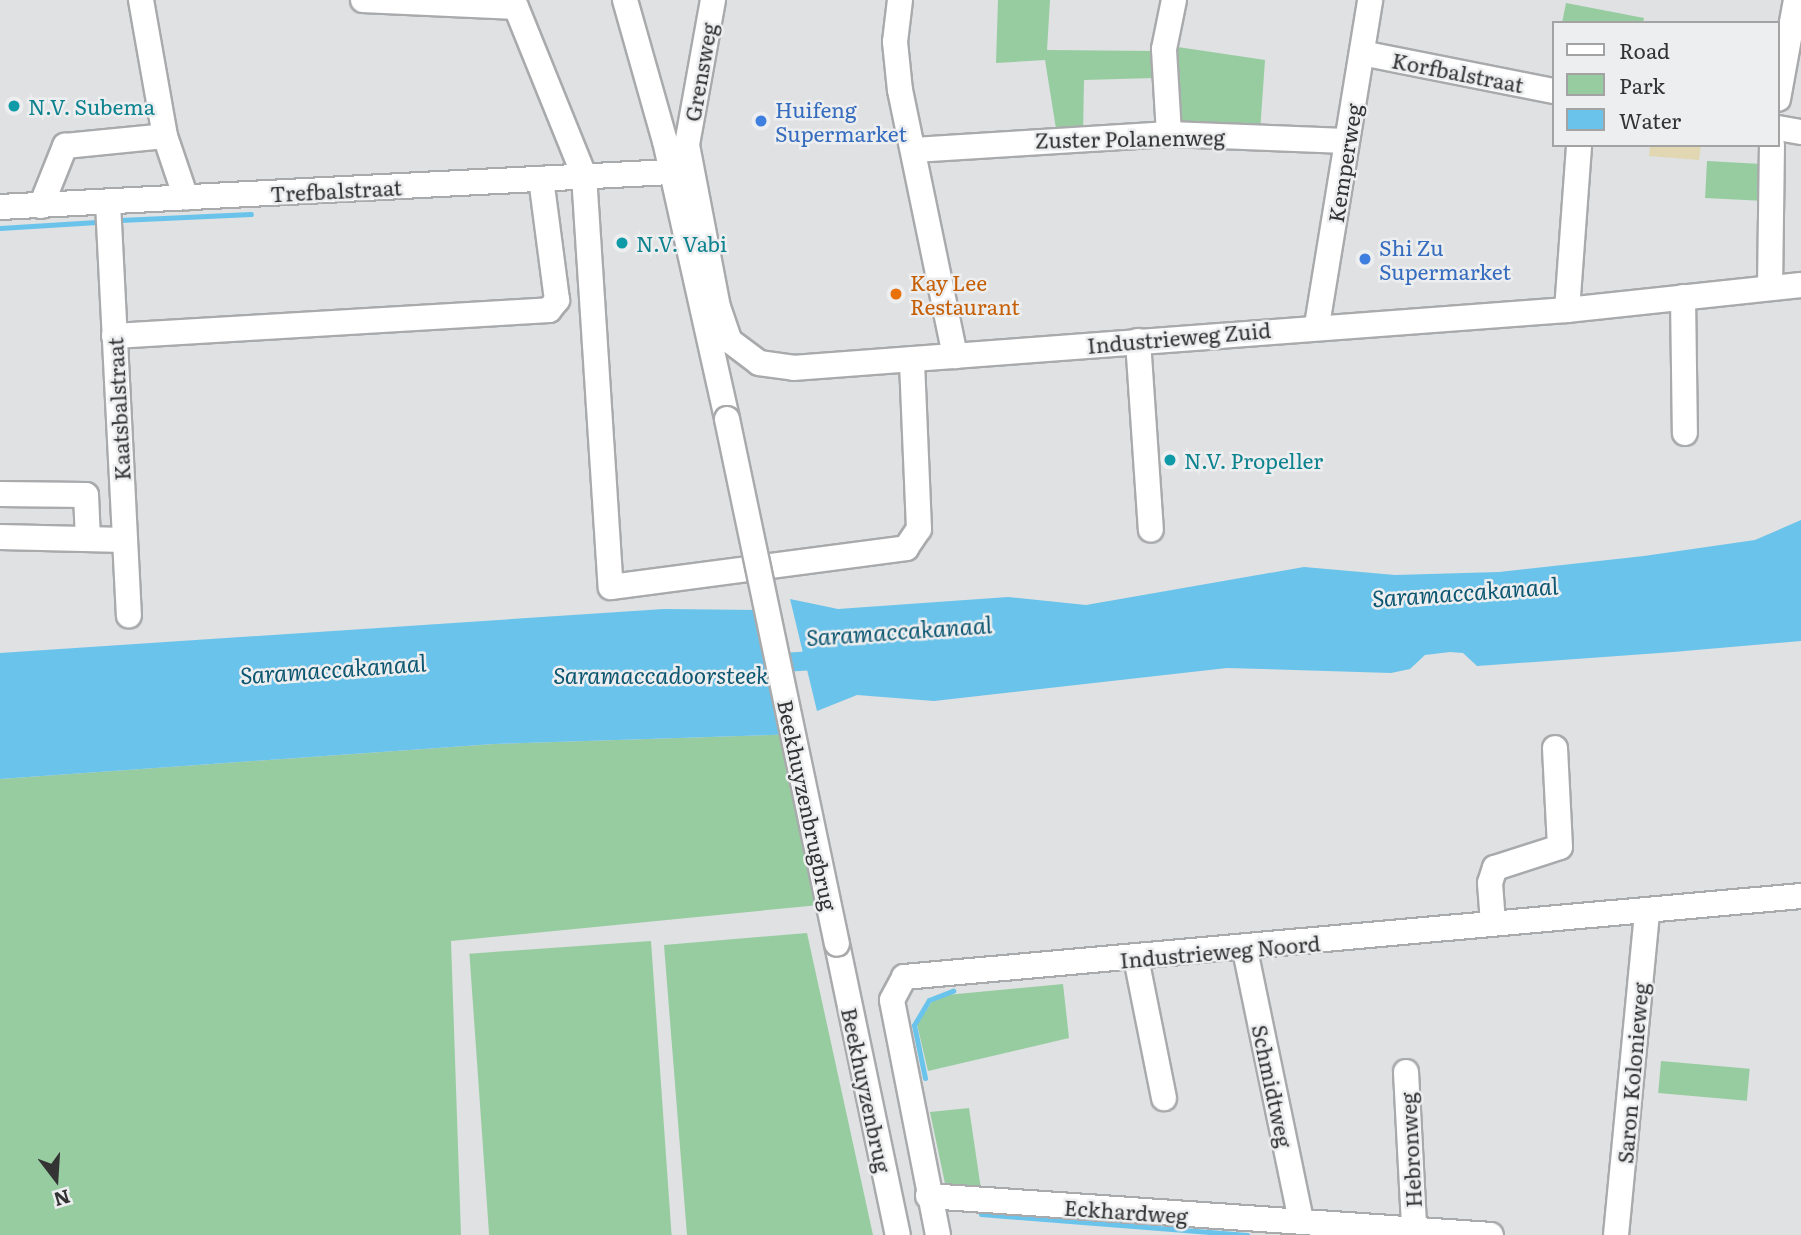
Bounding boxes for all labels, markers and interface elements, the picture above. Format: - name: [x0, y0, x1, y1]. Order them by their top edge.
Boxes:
- street label: Grensweg: [679, 21, 721, 123]
- legend: [1552, 21, 1780, 147]
- text: Road: [1619, 34, 1670, 65]
- street label: Korfbalstraat: [1390, 47, 1526, 97]
- text: Park: [1619, 69, 1665, 100]
- place label: N.V. Subema: [28, 93, 155, 119]
- place label: Huifeng Supermarket: [775, 96, 907, 146]
- marker: N.V. Subema: [6, 98, 22, 114]
- street label: Kemperweg: [1322, 102, 1366, 224]
- text: Water: [1619, 104, 1681, 135]
- marker: Huifeng Supermarket: [753, 113, 769, 129]
- street label: Zuster Polanenweg: [1035, 124, 1225, 152]
- street label: Trefbalstraat: [269, 174, 403, 206]
- place label: N.V. Vabi: [636, 230, 727, 256]
- place label: Shi Zu Supermarket: [1379, 234, 1511, 284]
- marker: N.V. Vabi: [614, 235, 630, 251]
- marker: Shi Zu Supermarket: [1357, 251, 1373, 267]
- place label: Kay Lee Restaurant: [910, 269, 1020, 319]
- marker: Kay Lee Restaurant: [888, 286, 904, 302]
- street label: Industrieweg Zuid: [1086, 316, 1272, 358]
- street label: Kaatsbalstraat: [102, 337, 134, 481]
- place label: N.V. Propeller: [1184, 447, 1323, 473]
- marker: N.V. Propeller: [1162, 452, 1178, 468]
- water label: Saramaccakanaal: [1371, 571, 1559, 611]
- water label: Saramaccakanaal: [805, 610, 993, 650]
- water label: Saramaccakanaal: [239, 648, 427, 688]
- water label: Saramaccadoorsteek: [553, 660, 769, 688]
- street label: Beekhuyzenbrugbrug: [773, 697, 843, 913]
- street label: Industrieweg Noord: [1119, 930, 1321, 972]
- street label: Saron Kolonieweg: [1612, 981, 1652, 1165]
- street label: Beekhuyzenbrug: [837, 1005, 897, 1175]
- street label: Schmidtweg: [1248, 1022, 1298, 1150]
- street label: Hebronweg: [1394, 1092, 1426, 1208]
- north arrow: [21, 1144, 91, 1214]
- text: N: [50, 1183, 74, 1215]
- street label: Eckhardweg: [1063, 1194, 1189, 1228]

